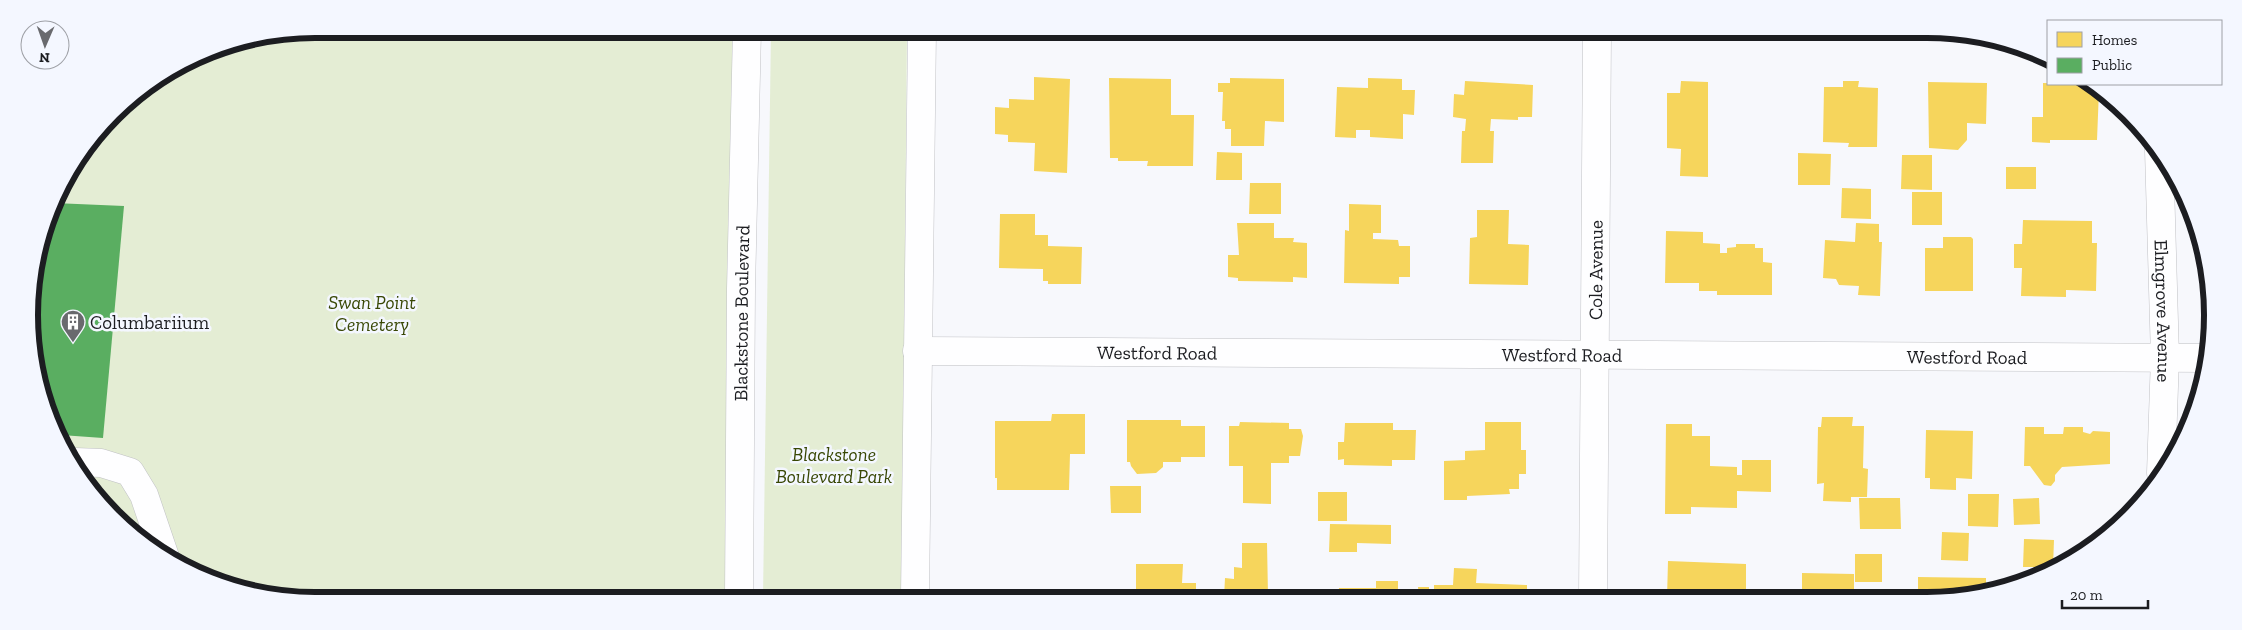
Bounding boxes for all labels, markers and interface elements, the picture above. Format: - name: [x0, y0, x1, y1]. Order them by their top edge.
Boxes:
- north arrow: [20, 20, 70, 70]
- legend: [2047, 20, 2222, 85]
- text: Homes: [2092, 31, 2137, 49]
- text: N: [39, 49, 50, 66]
- text: Public: [2092, 56, 2132, 74]
- street label: Cole Avenue: [1584, 220, 1608, 320]
- street label: Blackstone Boulevard: [729, 224, 754, 401]
- street label: Elmgrove Avenue: [2150, 239, 2176, 383]
- park label: Swan Point Cemetery: [328, 291, 416, 336]
- building icon: Columbariium: [60, 309, 86, 343]
- place label: Columbariium: [90, 311, 210, 334]
- street label: Westford Road: [1097, 341, 1218, 365]
- street label: Westford Road: [1502, 343, 1623, 367]
- street label: Westford Road: [1907, 345, 2028, 369]
- park label: Blackstone Boulevard Park: [776, 443, 892, 488]
- scale bar: [2062, 578, 2148, 610]
- text: 20 m: [2070, 586, 2103, 604]

